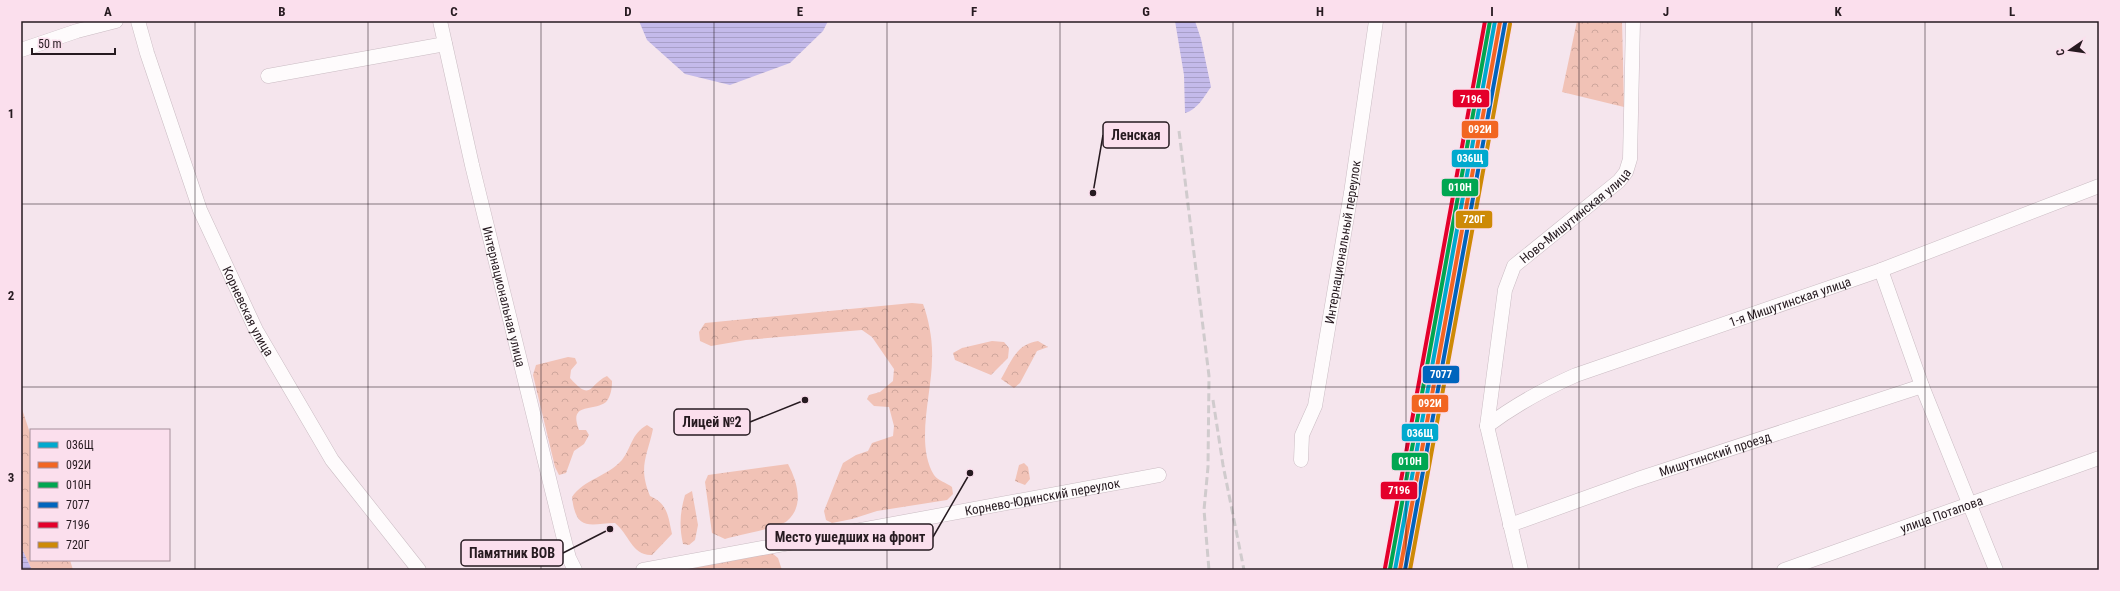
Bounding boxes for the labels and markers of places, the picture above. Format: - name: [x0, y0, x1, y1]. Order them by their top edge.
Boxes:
- callout: Ленская: [1103, 122, 1169, 148]
- callout: Лицей №2: [674, 409, 750, 435]
- callout: Место ушедших на фронт: [766, 524, 933, 550]
- callout: Памятник ВОВ: [461, 540, 563, 566]

